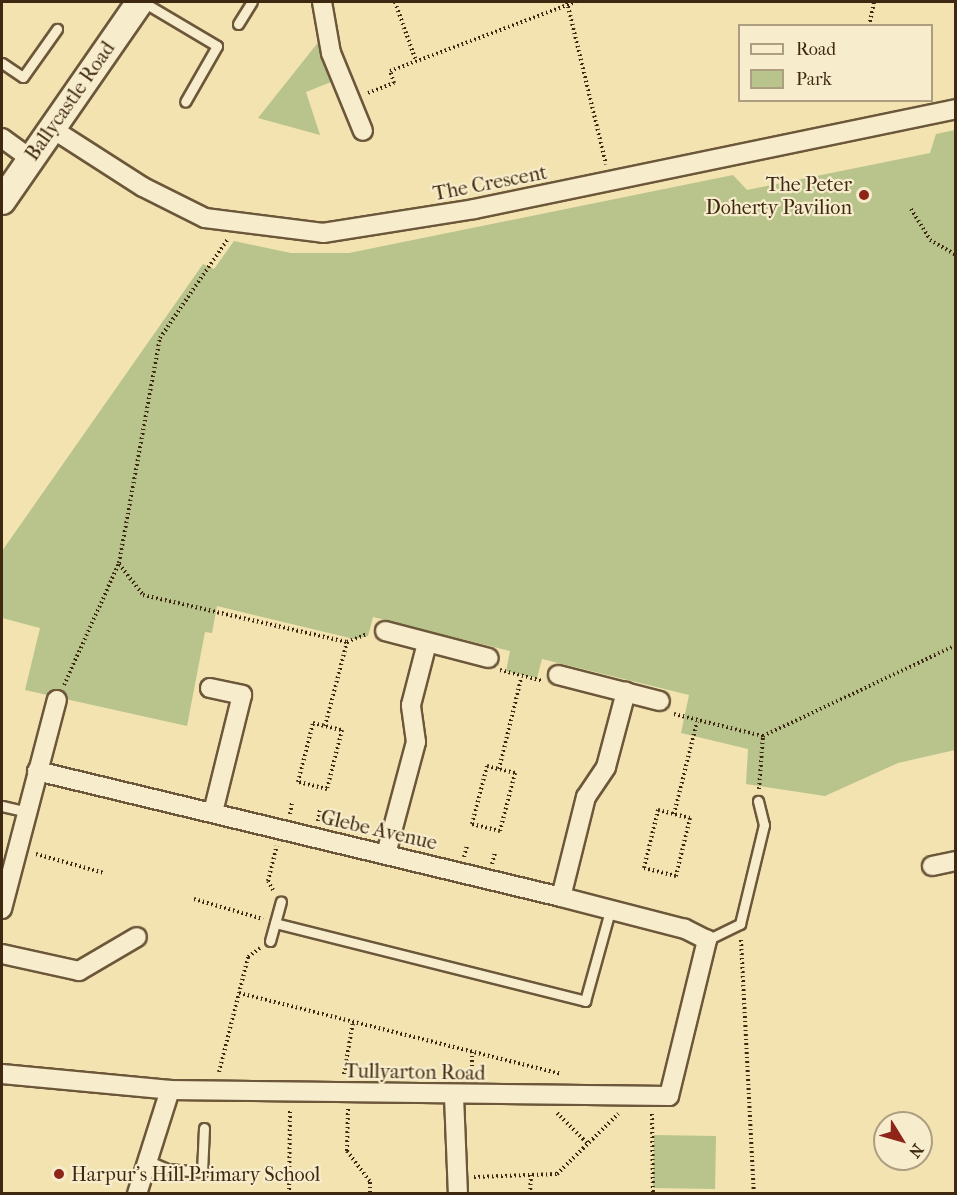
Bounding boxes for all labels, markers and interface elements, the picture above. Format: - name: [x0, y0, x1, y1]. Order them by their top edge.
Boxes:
- legend: [738, 24, 933, 102]
- street label: Ballycastle Road: [20, 37, 120, 165]
- text: Road: [796, 39, 836, 60]
- text: Park: [796, 69, 832, 90]
- street label: The Crescent: [431, 160, 549, 206]
- place label: The Peter Doherty Pavilion: [705, 172, 852, 219]
- marker: The Peter Doherty Pavilion: [857, 188, 871, 202]
- street label: Glebe Avenue: [319, 805, 439, 855]
- street label: Tullyarton Road: [344, 1059, 486, 1085]
- north arrow: [873, 1111, 933, 1171]
- text: N: [905, 1140, 927, 1161]
- place label: Harpur's Hill Primary School: [71, 1162, 320, 1186]
- marker: Harpur's Hill Primary School: [52, 1167, 66, 1181]

